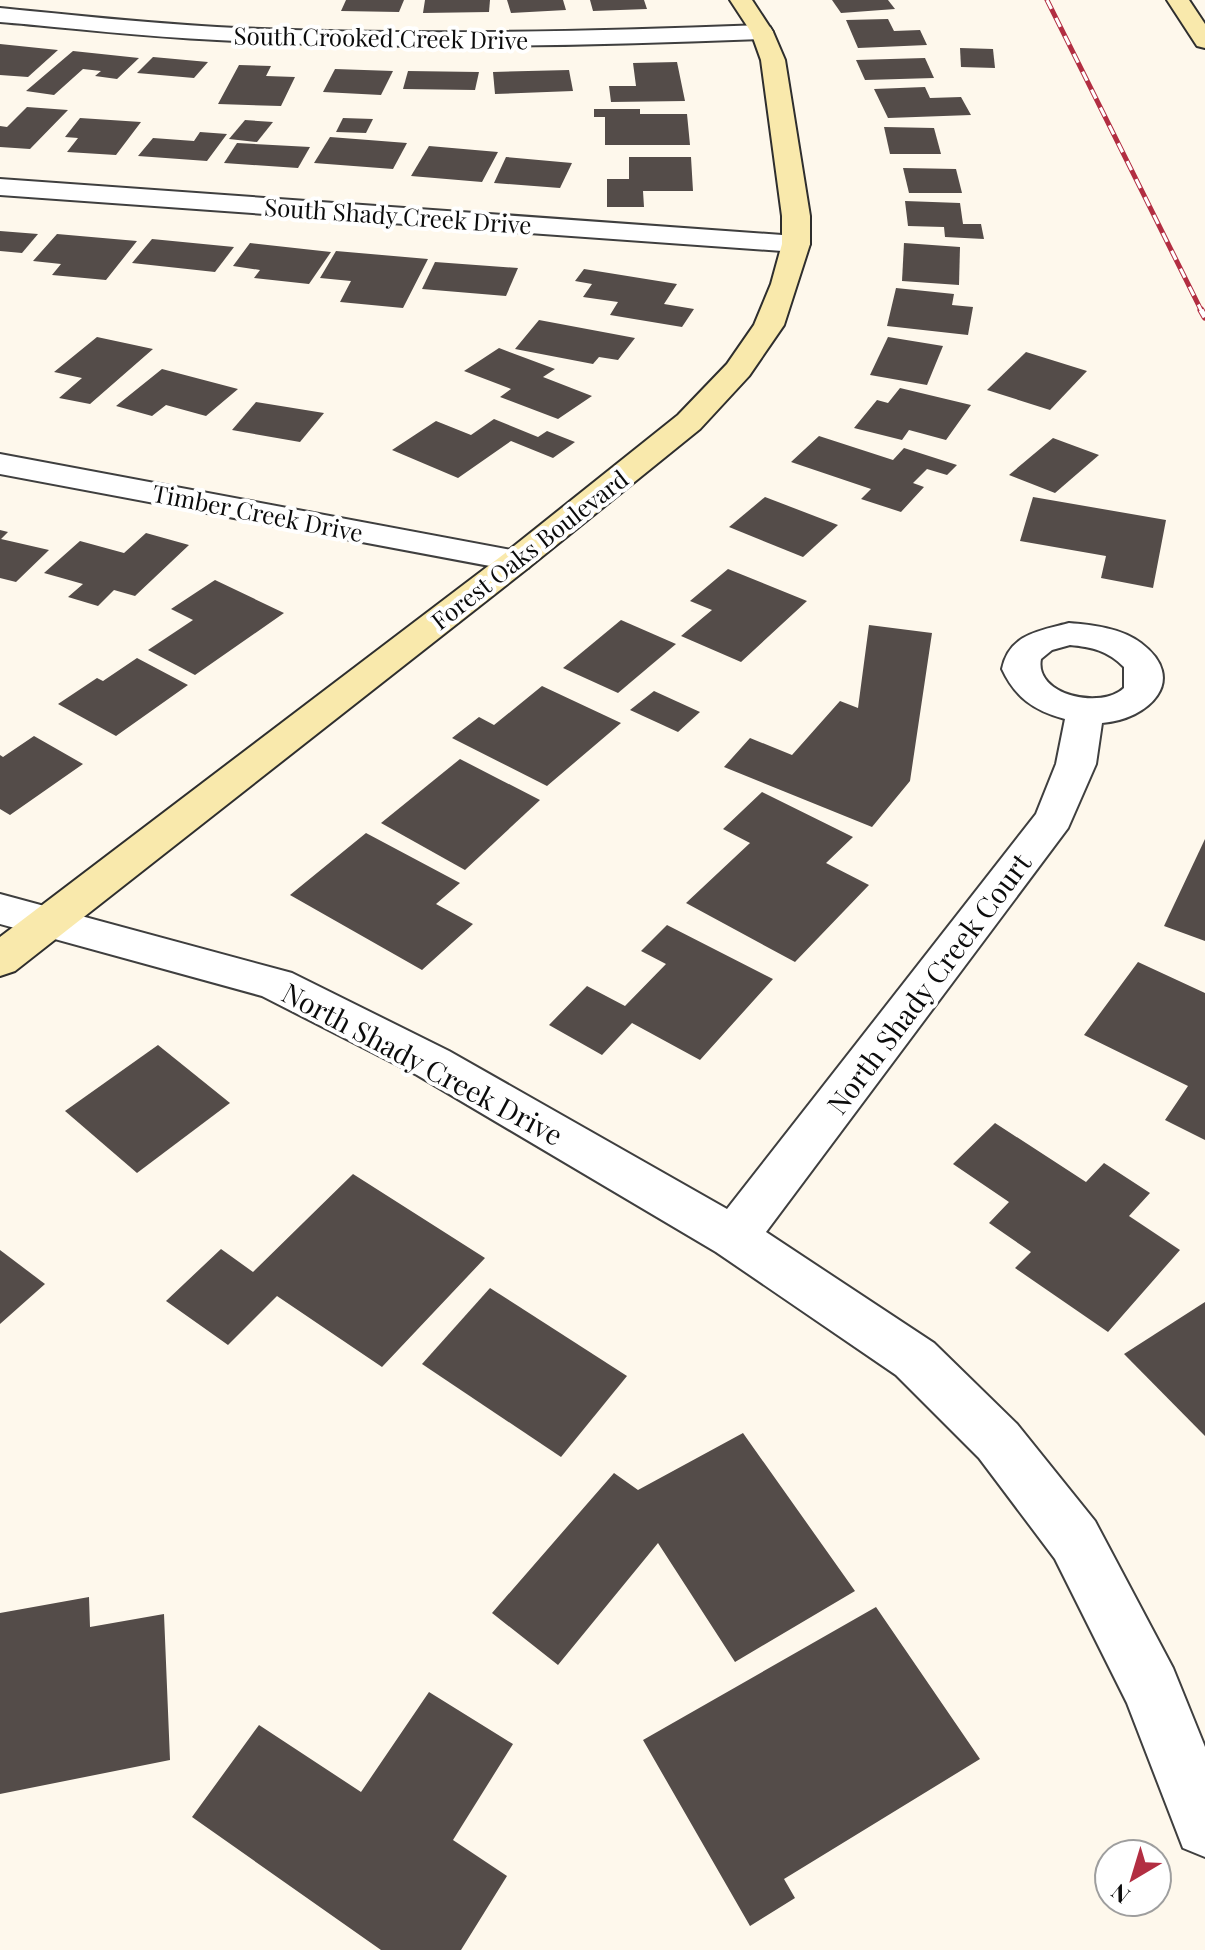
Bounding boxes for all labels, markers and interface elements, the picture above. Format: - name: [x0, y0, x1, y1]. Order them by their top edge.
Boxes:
- street label: South Crooked Creek Drive: [233, 18, 529, 56]
- street label: South Shady Creek Drive: [263, 190, 533, 240]
- street label: Forest Oaks Boulevard: [424, 462, 634, 636]
- street label: Timber Creek Drive: [150, 476, 366, 548]
- street label: North Shady Creek Court: [818, 844, 1039, 1121]
- street label: North Shady Creek Drive: [276, 973, 570, 1153]
- north arrow: [1093, 1838, 1173, 1918]
- text: N: [1104, 1878, 1136, 1911]

